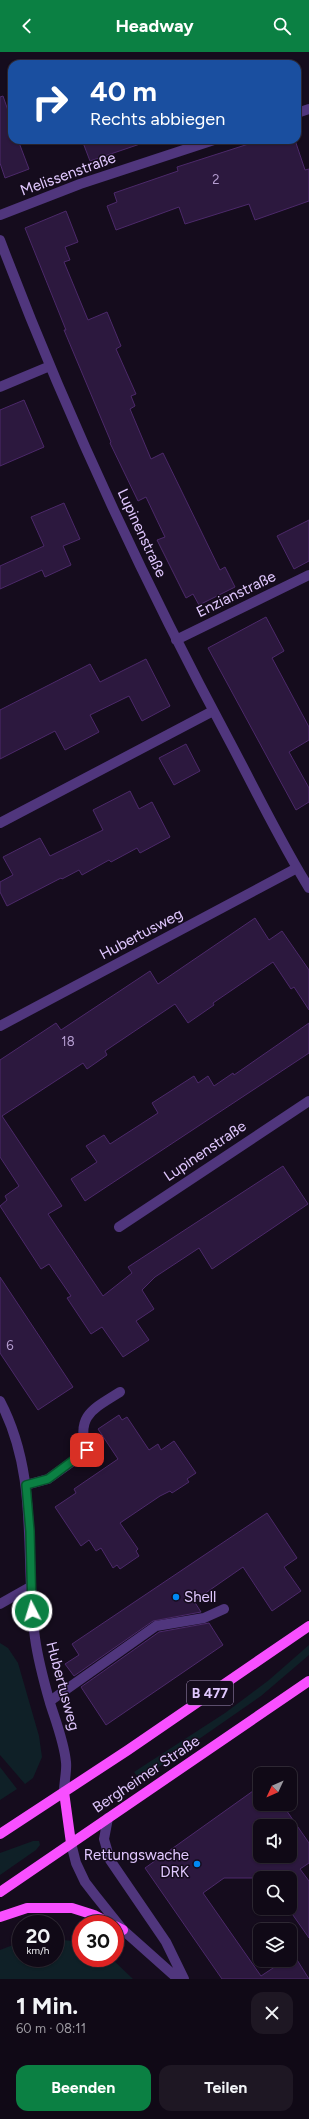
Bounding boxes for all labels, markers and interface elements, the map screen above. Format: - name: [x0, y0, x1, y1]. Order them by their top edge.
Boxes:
- icon: back: [16, 15, 38, 37]
- text: Headway: [115, 15, 194, 37]
- icon: search: [271, 15, 293, 37]
- text: 40 m: [90, 74, 157, 108]
- icon: right: [24, 76, 76, 128]
- text: Rechts abbiegen: [90, 108, 225, 130]
- street label: Melissenstraße: [18, 148, 118, 200]
- house number: 2: [212, 172, 220, 187]
- street label: Lupinenstraße: [114, 486, 170, 580]
- street label: Enzianstraße: [193, 567, 279, 621]
- street label: Hubertusweg: [96, 905, 186, 963]
- house number: 18: [61, 1034, 75, 1049]
- street label: Lupinenstraße: [160, 1117, 250, 1185]
- house number: 6: [6, 1338, 14, 1353]
- pin: [70, 1433, 104, 1467]
- icon: arrive: [76, 1439, 98, 1461]
- place label: Shell: [184, 1588, 216, 1606]
- position arrow: [11, 1590, 53, 1632]
- marker: Shell: [171, 1592, 181, 1602]
- street label: Hubertusweg: [42, 1640, 84, 1732]
- road number: B 477: [187, 1681, 233, 1705]
- street label: Bergheimer Straße: [89, 1732, 203, 1816]
- north arrow: [253, 1767, 297, 1811]
- map controls: [253, 1767, 297, 1967]
- button: sound: [253, 1819, 297, 1863]
- place label: Rettungswache DRK: [84, 1846, 190, 1881]
- marker: Rettungswache DRK: [192, 1859, 202, 1869]
- button: search: [253, 1871, 297, 1915]
- speed limit sign: 30: [72, 1915, 124, 1967]
- button: layers: [253, 1923, 297, 1967]
- text: 20: [26, 1924, 50, 1948]
- text: km/h: [27, 1944, 49, 1957]
- text: 1 Min.: [16, 1991, 78, 2020]
- button: close: [251, 1992, 293, 2034]
- text: 60 m · 08:11: [16, 2021, 86, 2036]
- button: Beenden: [16, 2065, 151, 2111]
- button: Teilen: [159, 2065, 293, 2111]

